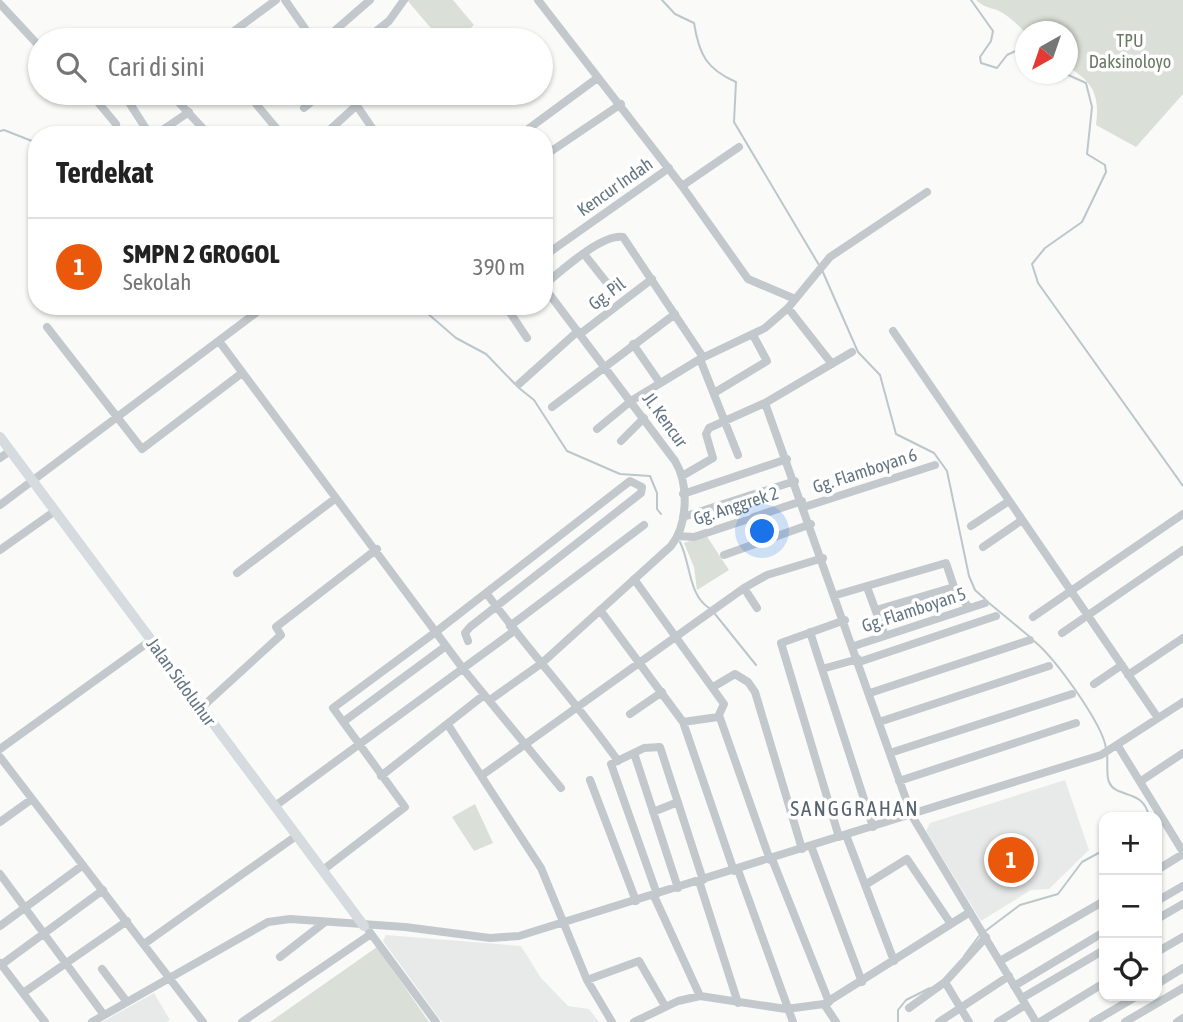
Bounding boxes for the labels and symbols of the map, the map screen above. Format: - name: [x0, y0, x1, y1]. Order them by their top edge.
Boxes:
- north arrow: [1015, 21, 1078, 84]
- park label: TPU Daksinoloyo: [1089, 30, 1171, 72]
- street label: Kencur Indah: [573, 153, 657, 220]
- street label: Gg. Pil: [584, 273, 629, 314]
- street label: Jl. Kencur: [639, 388, 693, 452]
- street label: Gg. Flamboyan 6: [810, 444, 920, 497]
- street label: Gg. Anggrek 2: [691, 482, 781, 529]
- your location: [745, 514, 779, 548]
- street label: Gg. Flamboyan 5: [859, 583, 969, 636]
- street label: Jalan Sidoluhur: [143, 634, 221, 730]
- district label: SANGGRAHAN: [790, 796, 920, 820]
- pin: 1: [988, 834, 1034, 886]

